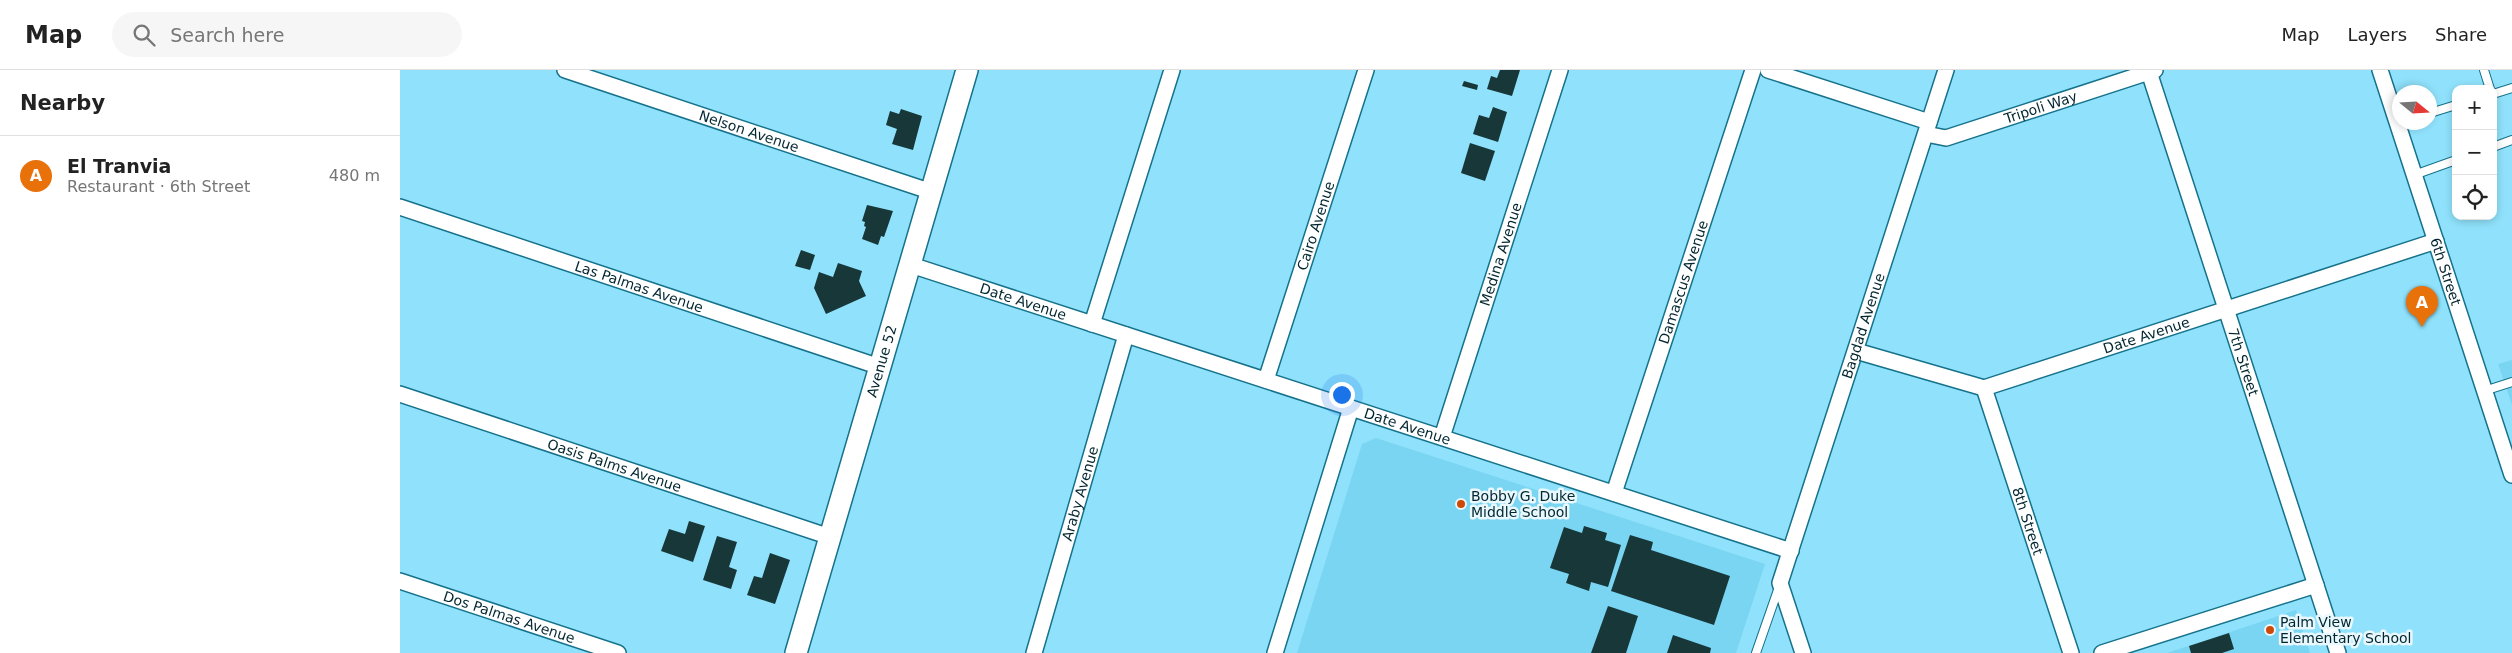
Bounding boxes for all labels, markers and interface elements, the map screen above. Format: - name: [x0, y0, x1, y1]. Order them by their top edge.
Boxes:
- search box: [112, 12, 462, 57]
- text: Map: [25, 21, 82, 49]
- icon: search: [130, 21, 158, 49]
- text: Search here: [170, 24, 284, 46]
- text: Map: [2281, 24, 2319, 45]
- text: Layers: [2347, 24, 2407, 45]
- text: Share: [2435, 24, 2487, 45]
- north arrow: [2392, 85, 2437, 130]
- map controls: [2452, 85, 2497, 220]
- button: +: [2452, 85, 2497, 130]
- street label: Tripoli Way: [2001, 88, 2079, 127]
- text: Nearby: [20, 91, 105, 115]
- street label: Nelson Avenue: [697, 107, 801, 155]
- button: −: [2452, 130, 2497, 175]
- text: El Tranvia: [67, 155, 171, 177]
- text: A: [30, 166, 42, 185]
- text: 480 m: [329, 166, 380, 185]
- button: locate: [2452, 175, 2497, 220]
- text: Restaurant · 6th Street: [67, 177, 250, 196]
- street label: Cairo Avenue: [1294, 179, 1338, 272]
- street label: Medina Avenue: [1477, 201, 1525, 308]
- street label: Damascus Avenue: [1656, 218, 1711, 346]
- street label: 6th Street: [2427, 236, 2464, 308]
- street label: Las Palmas Avenue: [573, 258, 705, 316]
- street label: Bagdad Avenue: [1839, 271, 1888, 381]
- street label: Date Avenue: [978, 280, 1068, 323]
- pin: A: [2406, 286, 2438, 327]
- street label: Date Avenue: [2101, 314, 2192, 357]
- street label: Avenue 52: [863, 323, 900, 399]
- street label: 7th Street: [2225, 326, 2262, 398]
- your location: [1329, 382, 1355, 408]
- street label: Date Avenue: [1362, 405, 1453, 448]
- street label: Oasis Palms Avenue: [545, 436, 684, 495]
- street label: Araby Avenue: [1059, 444, 1101, 543]
- street label: 8th Street: [2009, 485, 2046, 557]
- place label: Bobby G. Duke Middle School: [1471, 488, 1575, 520]
- marker: Bobby G. Duke Middle School: [1455, 498, 1467, 510]
- street label: Dos Palmas Avenue: [441, 588, 577, 646]
- place label: Palm View Elementary School: [2280, 614, 2412, 646]
- marker: Palm View Elementary School: [2264, 624, 2276, 636]

